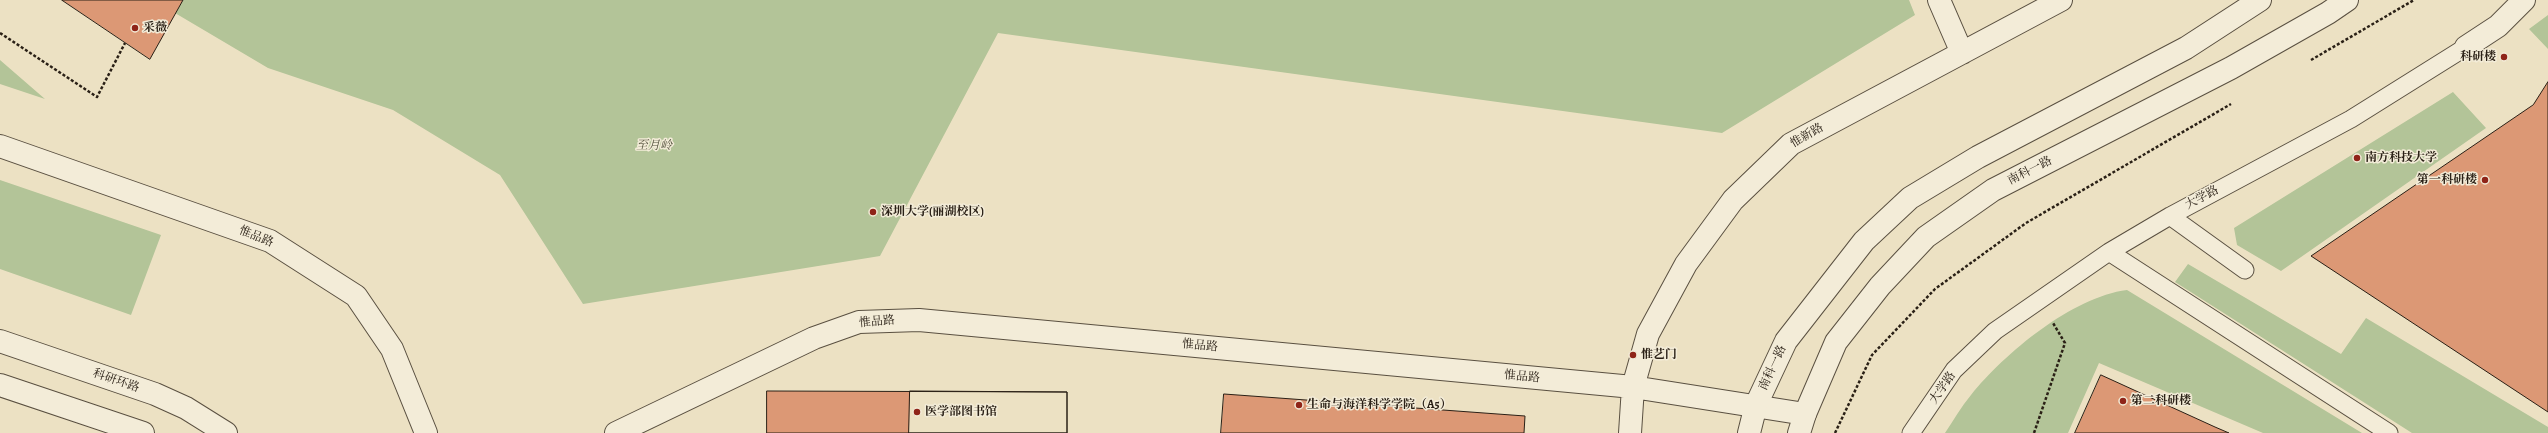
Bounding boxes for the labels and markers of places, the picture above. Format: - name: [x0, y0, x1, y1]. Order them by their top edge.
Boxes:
- place label: 采薇: [143, 21, 167, 35]
- marker: 采薇: [130, 23, 140, 33]
- place label: 科研楼: [2460, 50, 2496, 64]
- marker: 科研楼: [2499, 52, 2509, 62]
- place label: 南方科技大学: [2365, 151, 2437, 165]
- marker: 南方科技大学: [2352, 153, 2362, 163]
- place label: 第一科研楼: [2417, 173, 2477, 187]
- marker: 第一科研楼: [2480, 175, 2490, 185]
- place label: 深圳大学(丽湖校区): [881, 205, 984, 219]
- marker: 深圳大学(丽湖校区): [868, 207, 878, 217]
- place label: 惟艺门: [1641, 348, 1677, 362]
- marker: 惟艺门: [1628, 350, 1638, 360]
- place label: 第二科研楼: [2131, 394, 2191, 408]
- marker: 第二科研楼: [2118, 396, 2128, 406]
- place label: 生命与海洋科学学院（A5）: [1307, 398, 1452, 412]
- marker: 生命与海洋科学学院（A5）: [1294, 400, 1304, 410]
- place label: 医学部图书馆: [925, 405, 997, 419]
- marker: 医学部图书馆: [912, 407, 922, 417]

